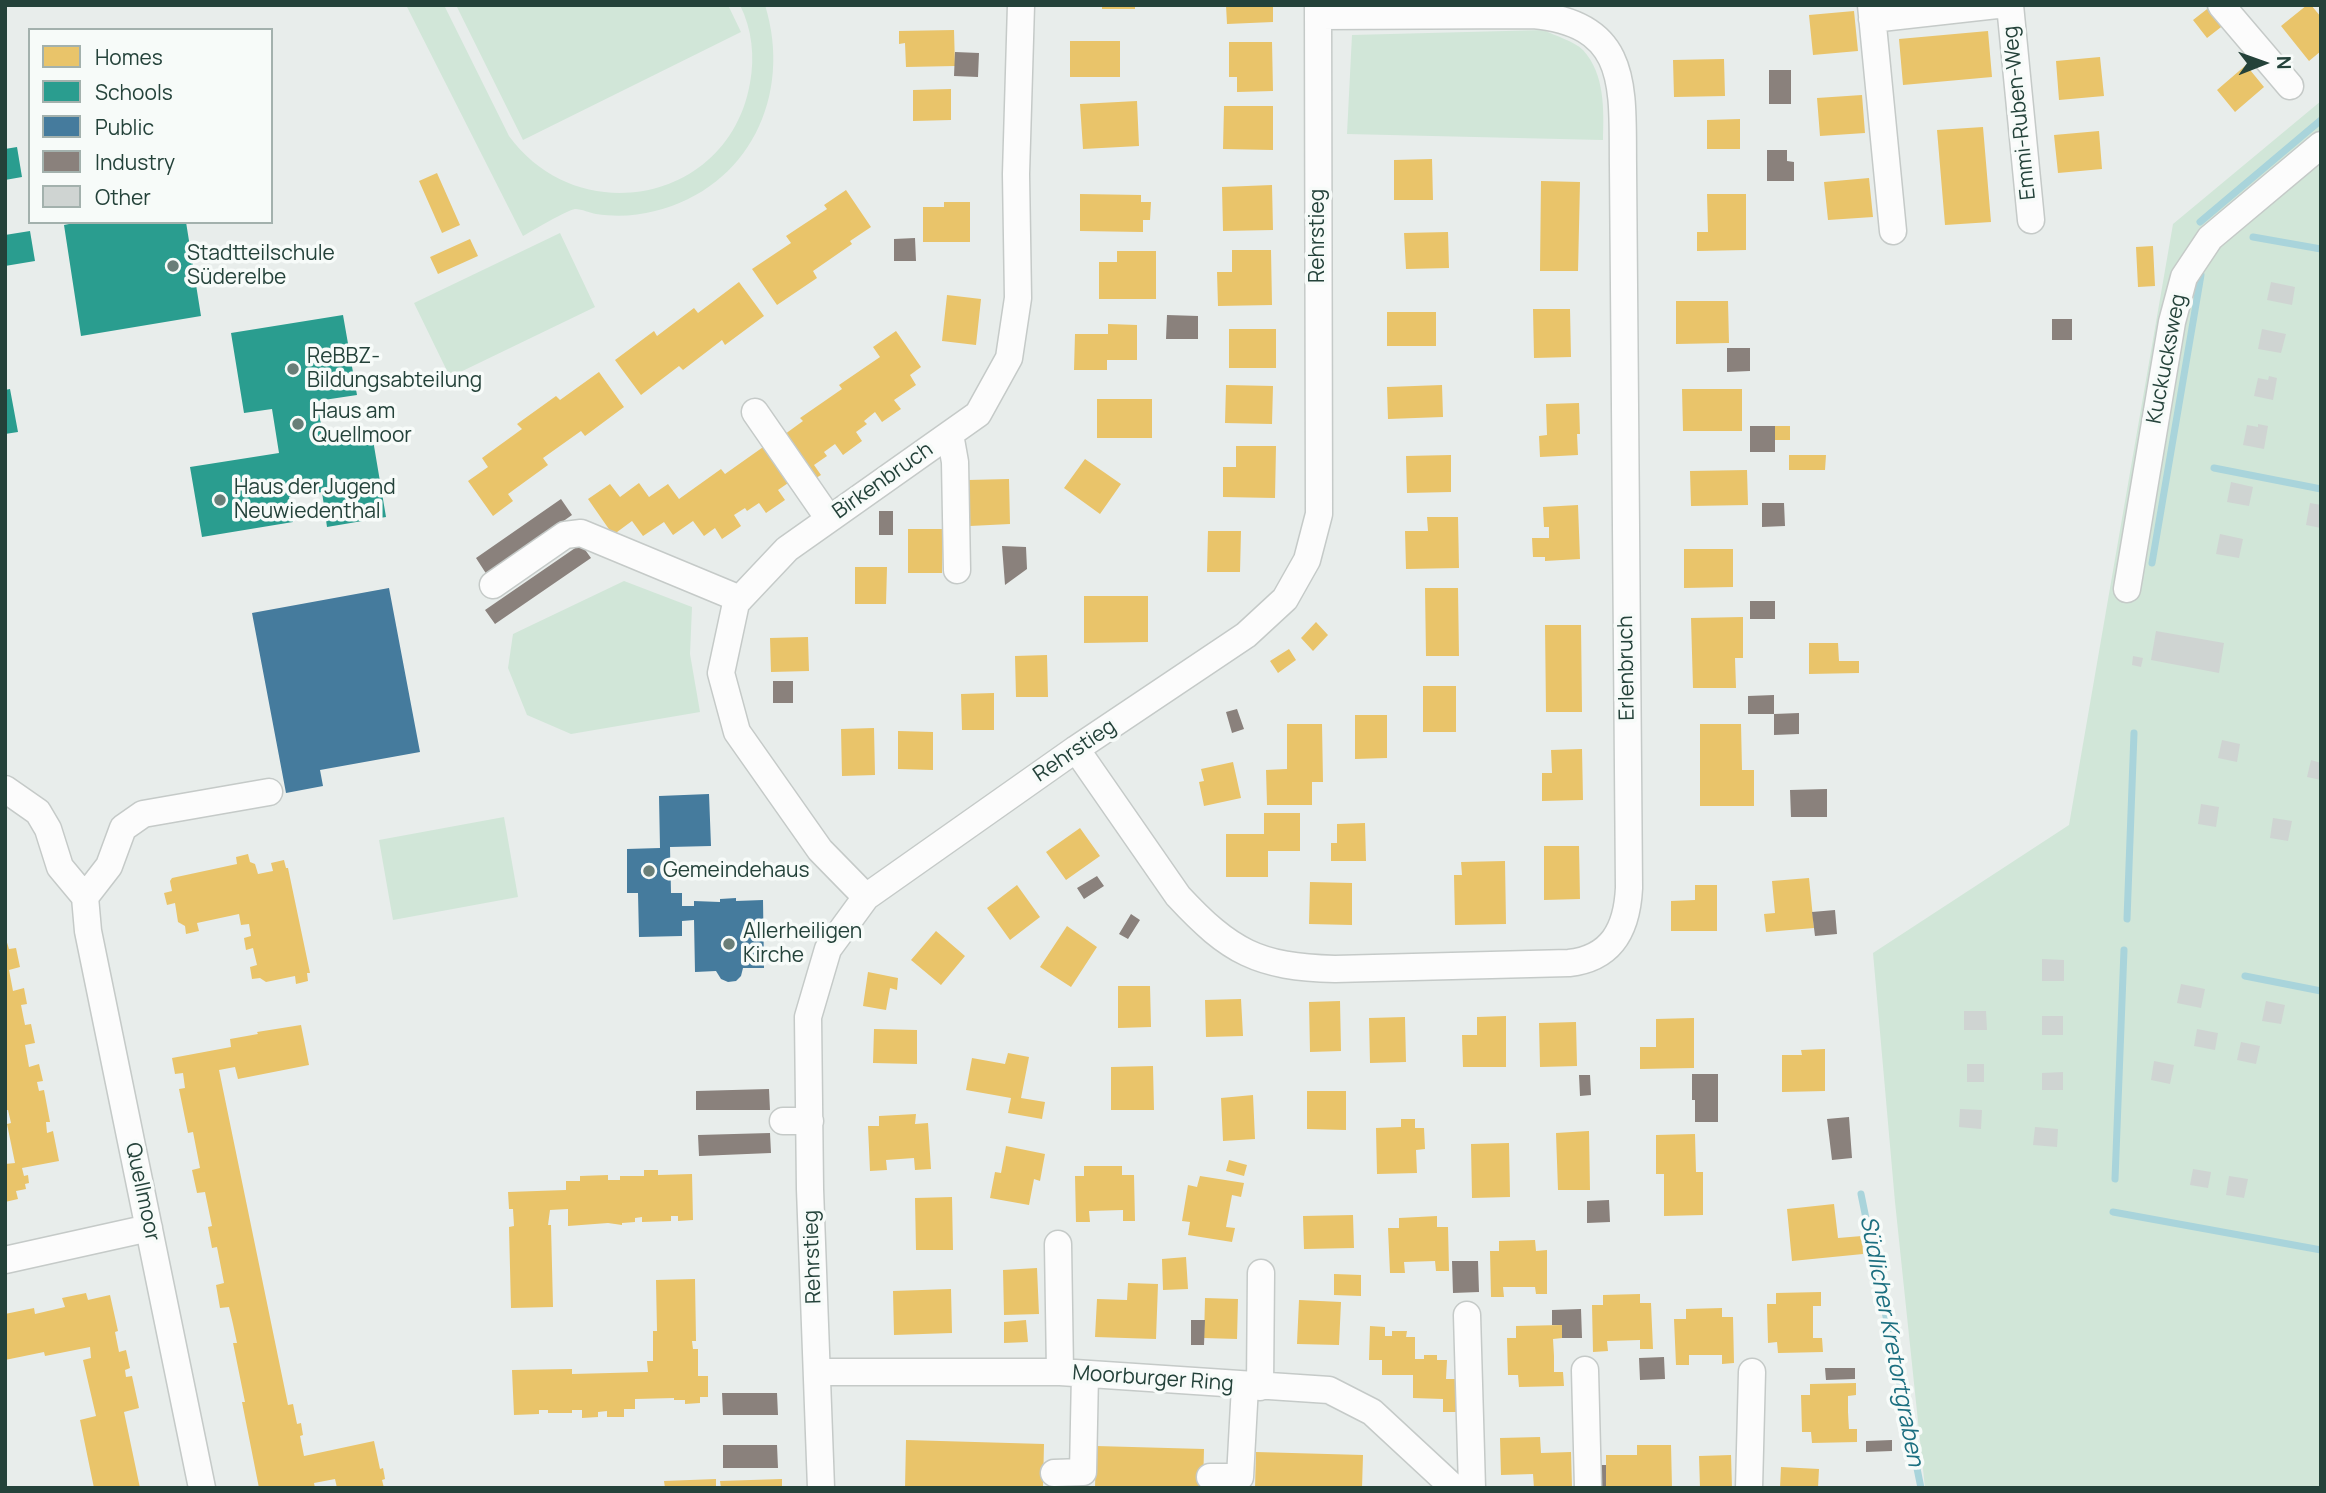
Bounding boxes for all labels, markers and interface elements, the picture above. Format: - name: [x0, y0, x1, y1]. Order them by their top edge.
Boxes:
- street label: Emmi-Ruben-Weg: [1998, 25, 2042, 201]
- legend: [28, 28, 273, 224]
- north arrow: [2228, 28, 2298, 98]
- text: Homes: [95, 43, 163, 71]
- text: N: [2271, 56, 2297, 70]
- text: Schools: [95, 78, 173, 106]
- text: Public: [95, 113, 154, 141]
- text: Industry: [95, 148, 175, 176]
- text: Other: [95, 183, 151, 211]
- street label: Rehrstieg: [1305, 189, 1331, 283]
- place label: Stadtteilschule Süderelbe: [187, 241, 335, 291]
- marker: Stadtteilschule Süderelbe: [165, 258, 181, 274]
- street label: Kuckucksweg: [2142, 292, 2192, 426]
- place label: ReBBZ- Bildungsabteilung: [307, 344, 482, 394]
- marker: ReBBZ- Bildungsabteilung: [285, 361, 301, 377]
- place label: Haus am Quellmoor: [312, 399, 412, 449]
- marker: Haus am Quellmoor: [290, 416, 306, 432]
- street label: Birkenbruch: [828, 437, 938, 525]
- place label: Haus der Jugend Neuwiedenthal: [234, 475, 396, 525]
- marker: Haus der Jugend Neuwiedenthal: [212, 492, 228, 508]
- street label: Erlenbruch: [1613, 615, 1641, 721]
- street label: Rehrstieg: [1029, 714, 1121, 788]
- place label: Gemeindehaus: [663, 858, 809, 884]
- marker: Gemeindehaus: [641, 863, 657, 879]
- place label: Allerheiligen Kirche: [743, 919, 862, 969]
- marker: Allerheiligen Kirche: [721, 936, 737, 952]
- street label: Quellmoor: [119, 1141, 165, 1243]
- street label: Rehrstieg: [799, 1209, 827, 1305]
- water label: Südlicher Kretortgraben: [1853, 1213, 1929, 1469]
- street label: Moorburger Ring: [1071, 1361, 1235, 1397]

